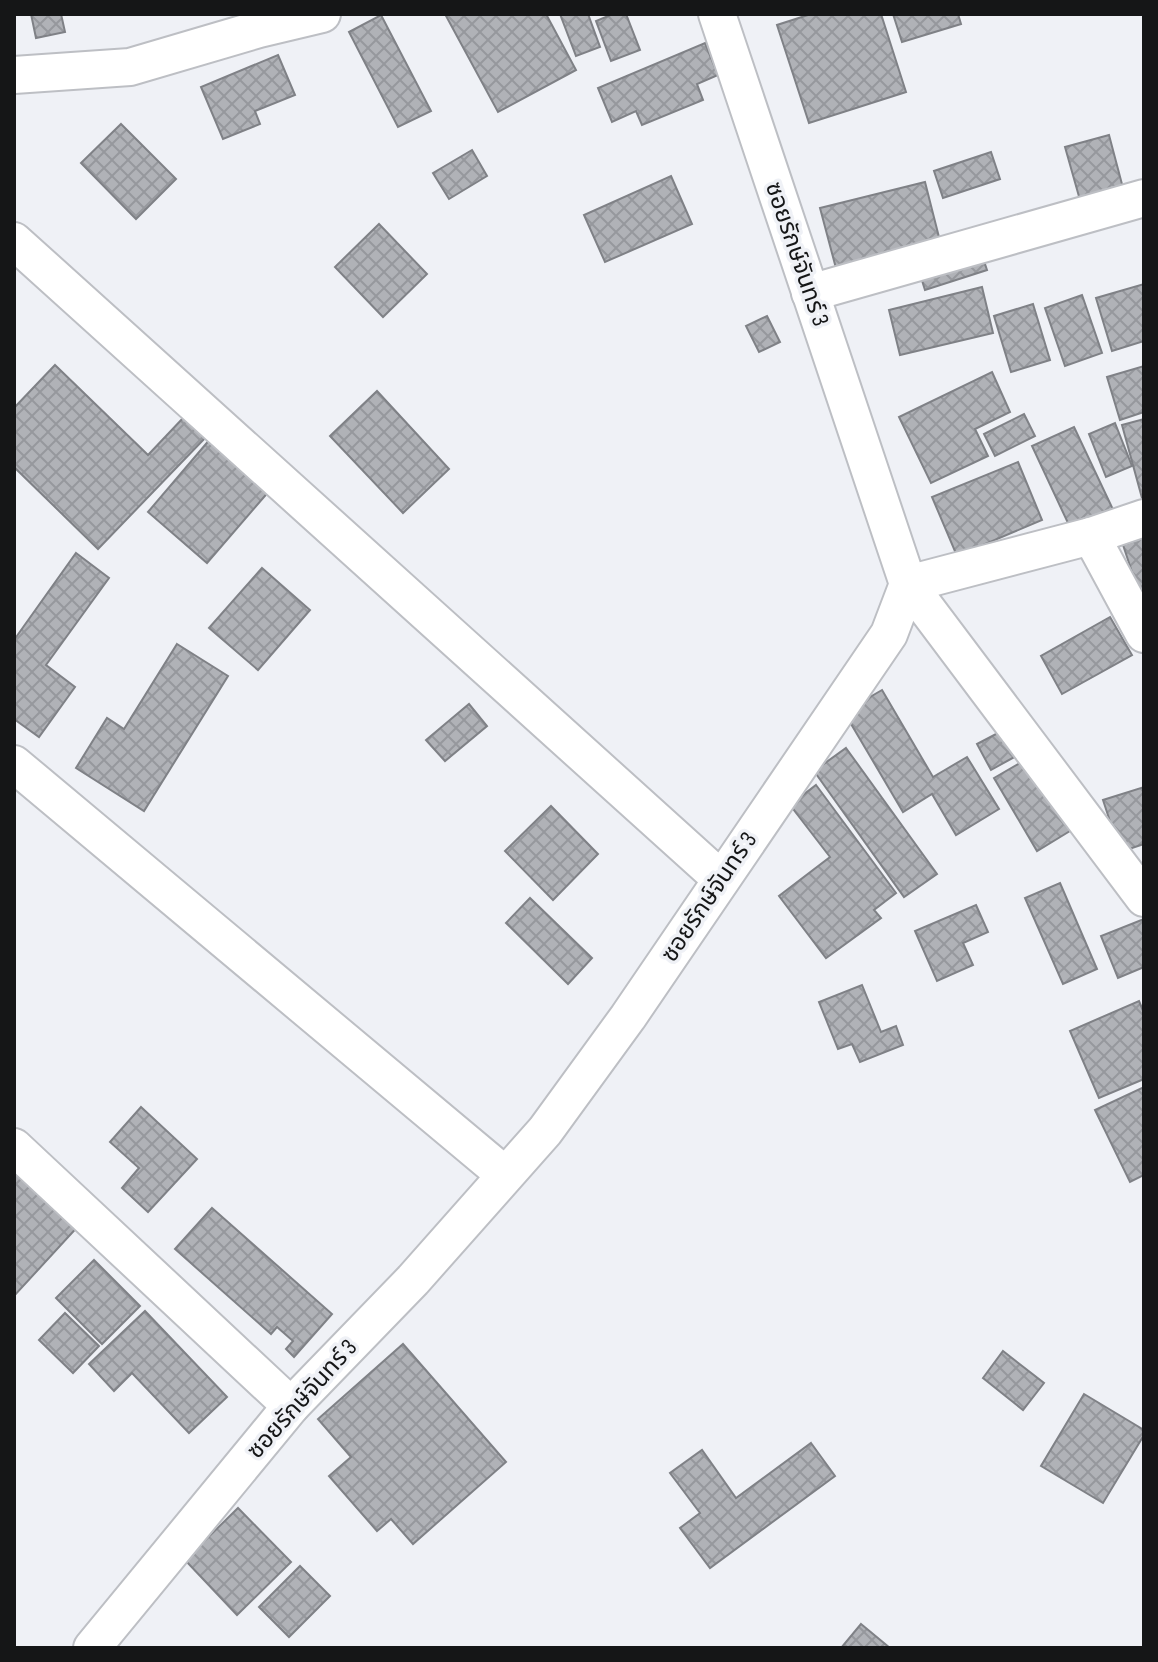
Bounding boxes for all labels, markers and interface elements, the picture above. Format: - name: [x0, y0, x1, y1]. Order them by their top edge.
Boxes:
- street label: ซอยรักษ์จันทร์ 3: [759, 178, 835, 330]
- street label: ซอยรักษ์จันทร์ 3: [655, 826, 763, 968]
- street label: ซอยรักษ์จันทร์ 3: [241, 1333, 363, 1465]

